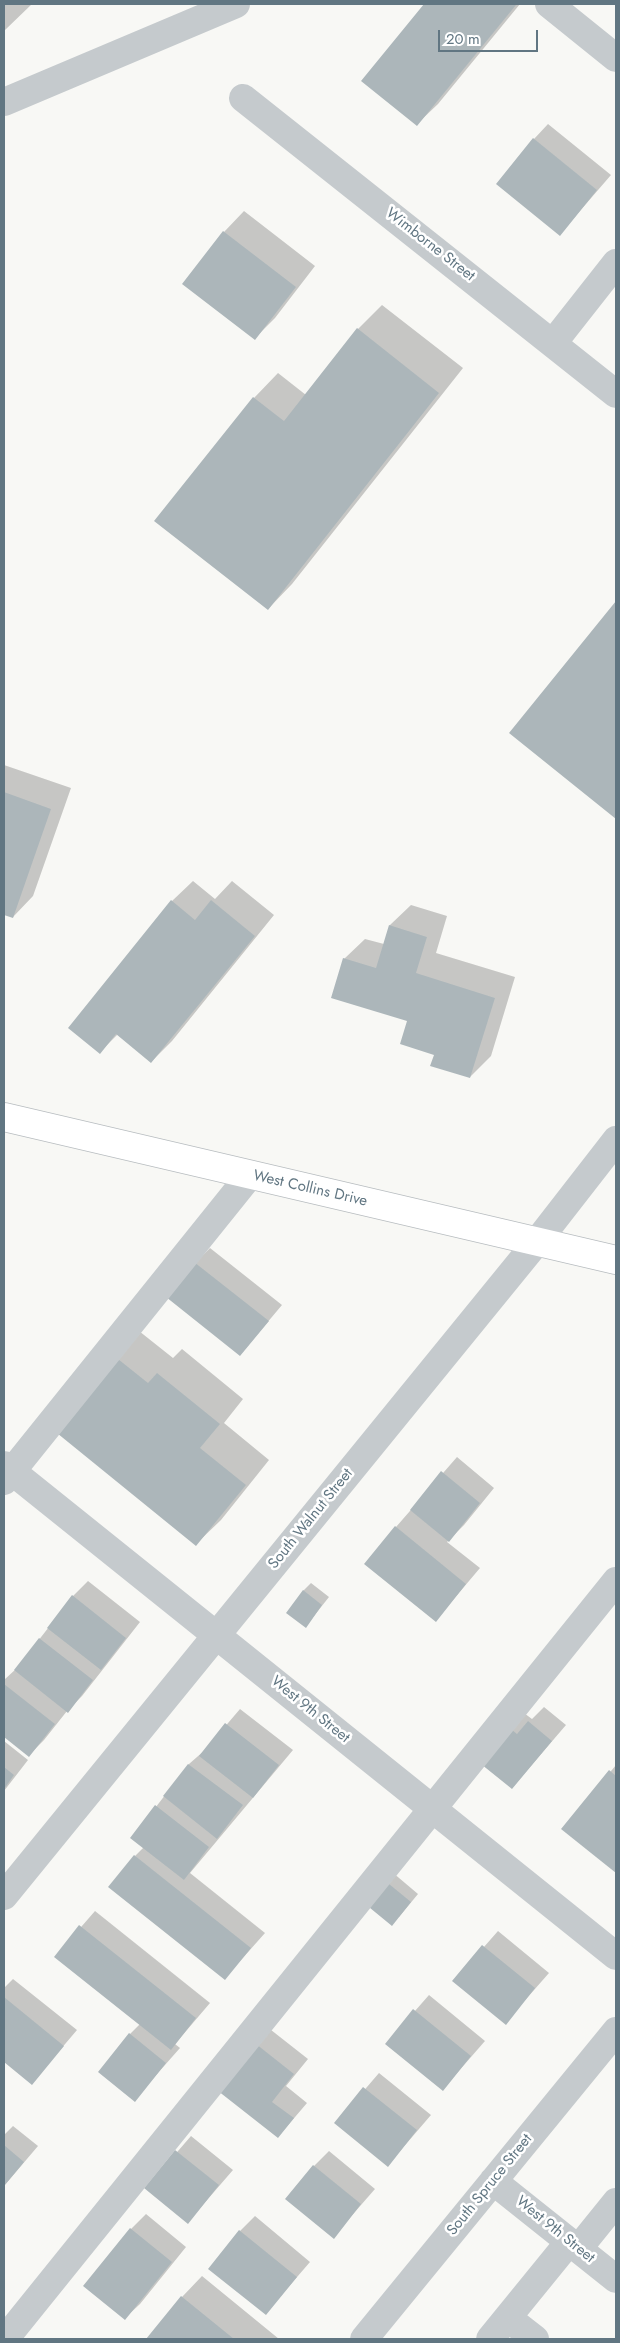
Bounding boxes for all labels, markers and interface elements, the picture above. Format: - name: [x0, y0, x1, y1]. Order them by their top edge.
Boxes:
- scale bar: [440, 20, 540, 52]
- text: 20 m: [446, 28, 480, 50]
- street label: Wimborne Street: [382, 205, 478, 285]
- street label: West Collins Drive: [251, 1167, 369, 1211]
- street label: South Walnut Street: [265, 1465, 357, 1573]
- street label: West 9th Street: [267, 1673, 353, 1747]
- street label: South Spruce Street: [444, 2131, 536, 2239]
- street label: West 9th Street: [512, 2193, 598, 2267]

